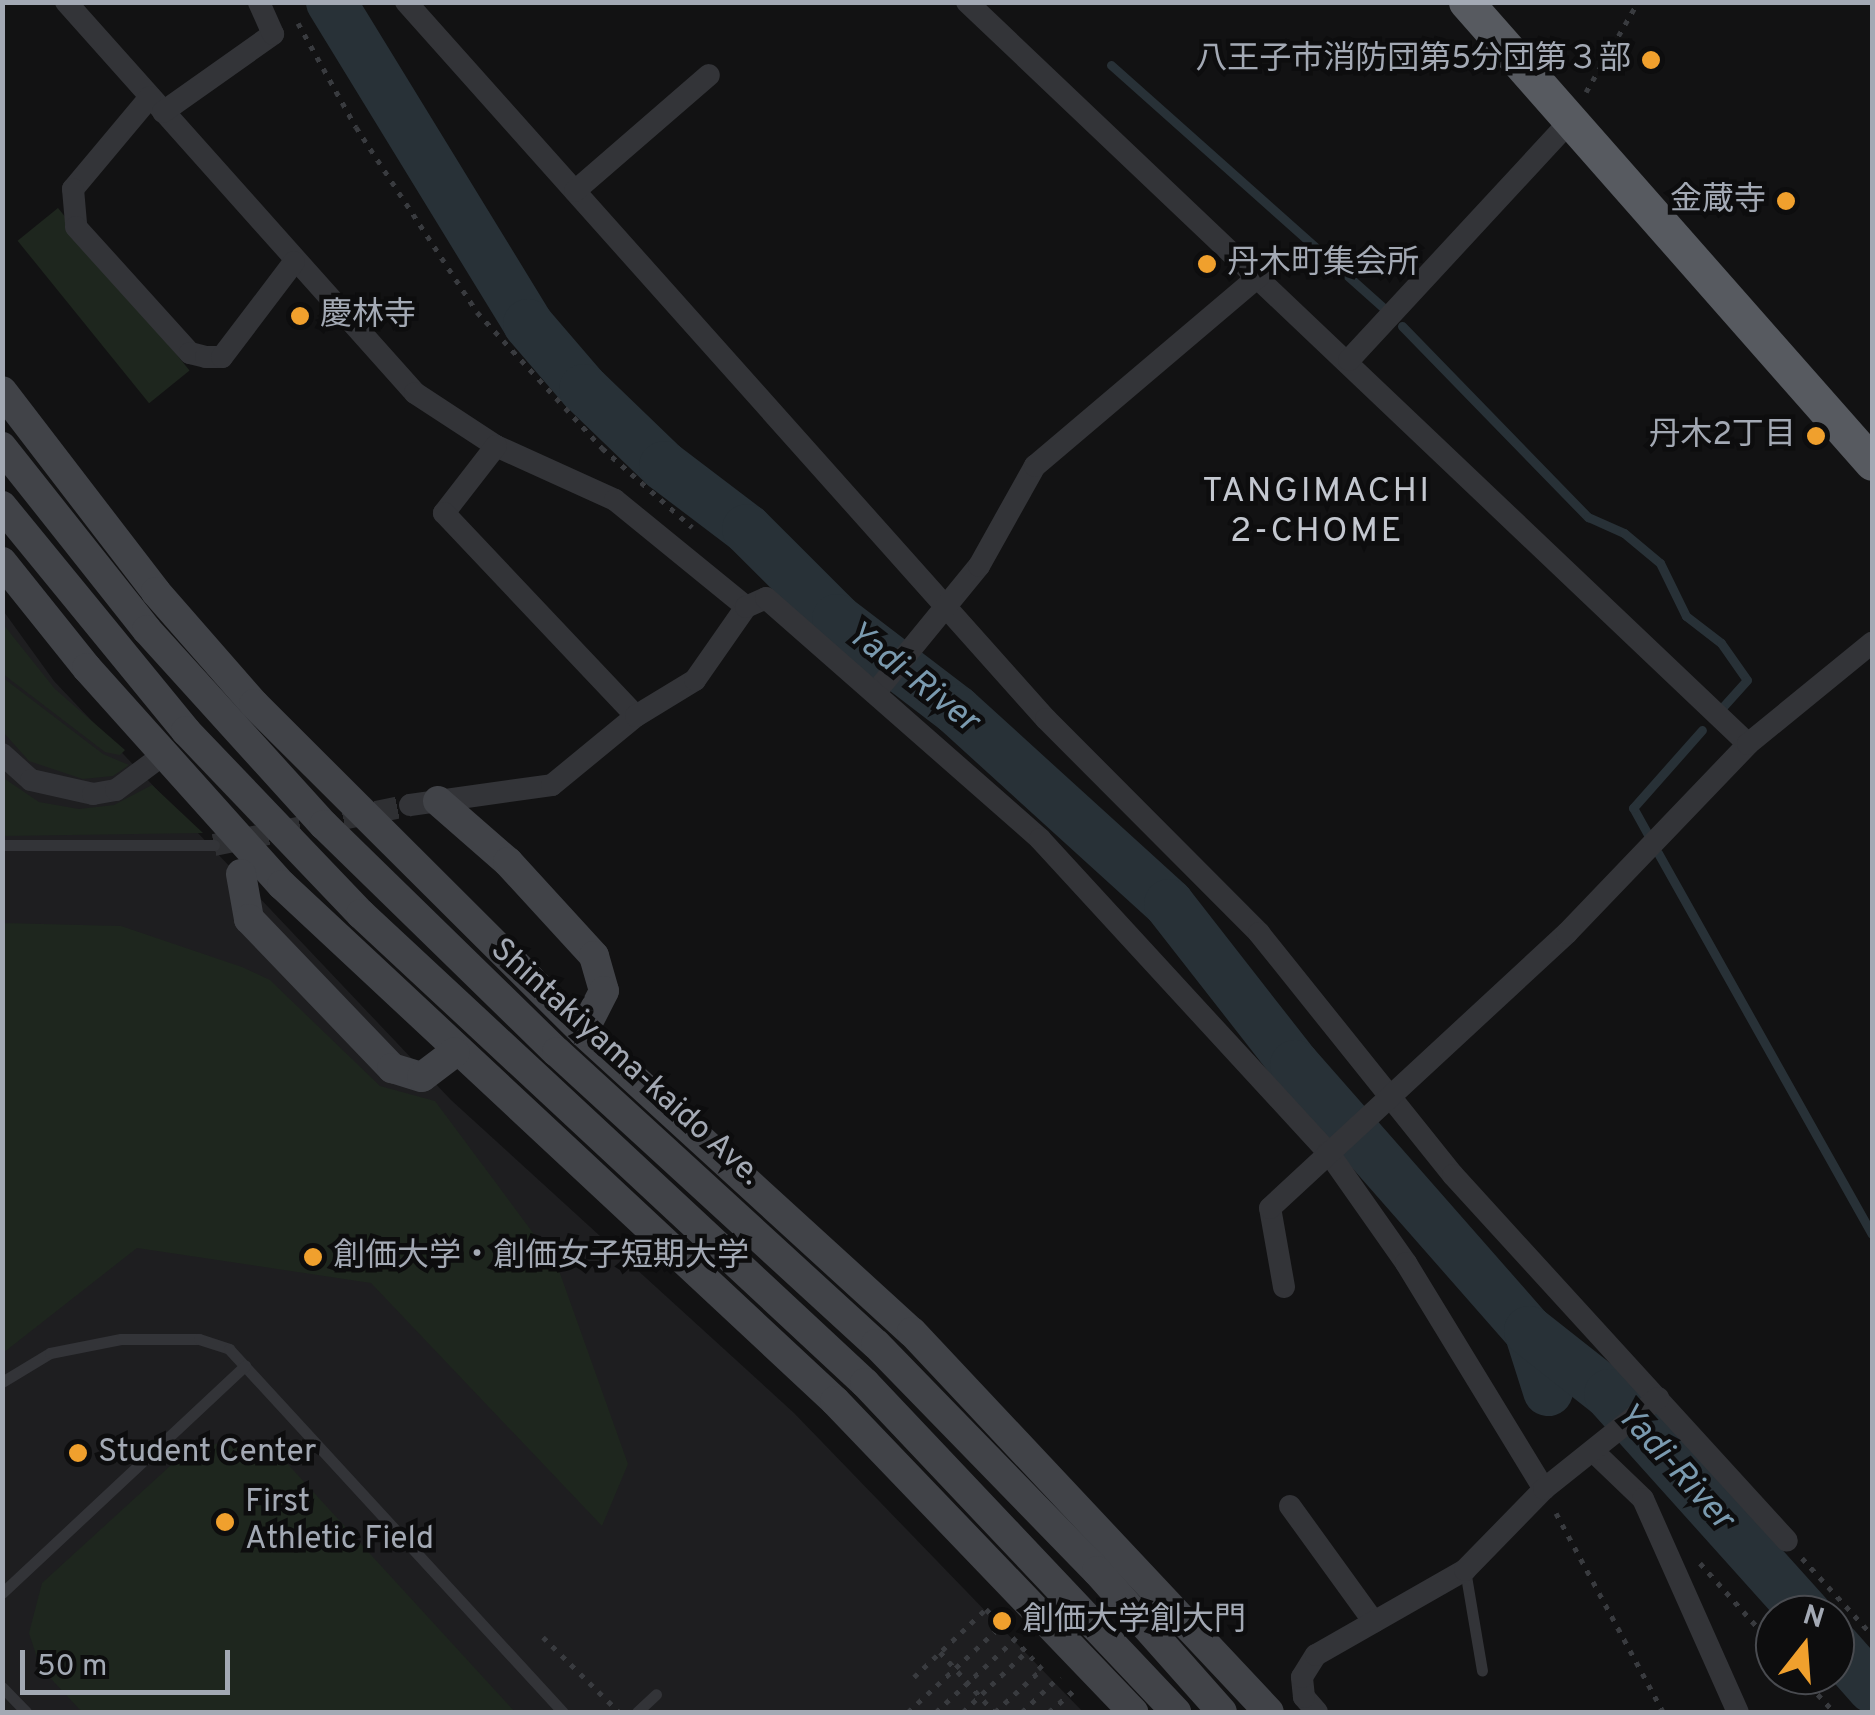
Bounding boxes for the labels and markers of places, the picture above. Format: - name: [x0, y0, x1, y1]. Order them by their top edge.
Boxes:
- place label: 八王子市消防団第5分団第３部: [1195, 41, 1631, 79]
- marker: 八王子市消防団第5分団第３部: [1640, 49, 1662, 71]
- place label: 金蔵寺: [1670, 182, 1766, 220]
- marker: 金蔵寺: [1775, 190, 1797, 212]
- place label: 丹木町集会所: [1227, 245, 1419, 283]
- marker: 丹木町集会所: [1196, 253, 1218, 275]
- place label: 慶林寺: [320, 297, 416, 335]
- marker: 慶林寺: [289, 305, 311, 327]
- place label: 丹木2丁目: [1648, 417, 1796, 455]
- marker: 丹木2丁目: [1805, 425, 1827, 447]
- place label: 創価大学・創価女子短期大学: [333, 1238, 749, 1276]
- marker: 創価大学・創価女子短期大学: [302, 1246, 324, 1268]
- place label: Student Center: [98, 1434, 316, 1472]
- marker: Student Center: [67, 1442, 89, 1464]
- place label: First Athletic Field: [245, 1485, 434, 1560]
- marker: First Athletic Field: [214, 1511, 236, 1533]
- place label: 創価大学創大門: [1022, 1602, 1246, 1640]
- marker: 創価大学創大門: [991, 1610, 1013, 1632]

